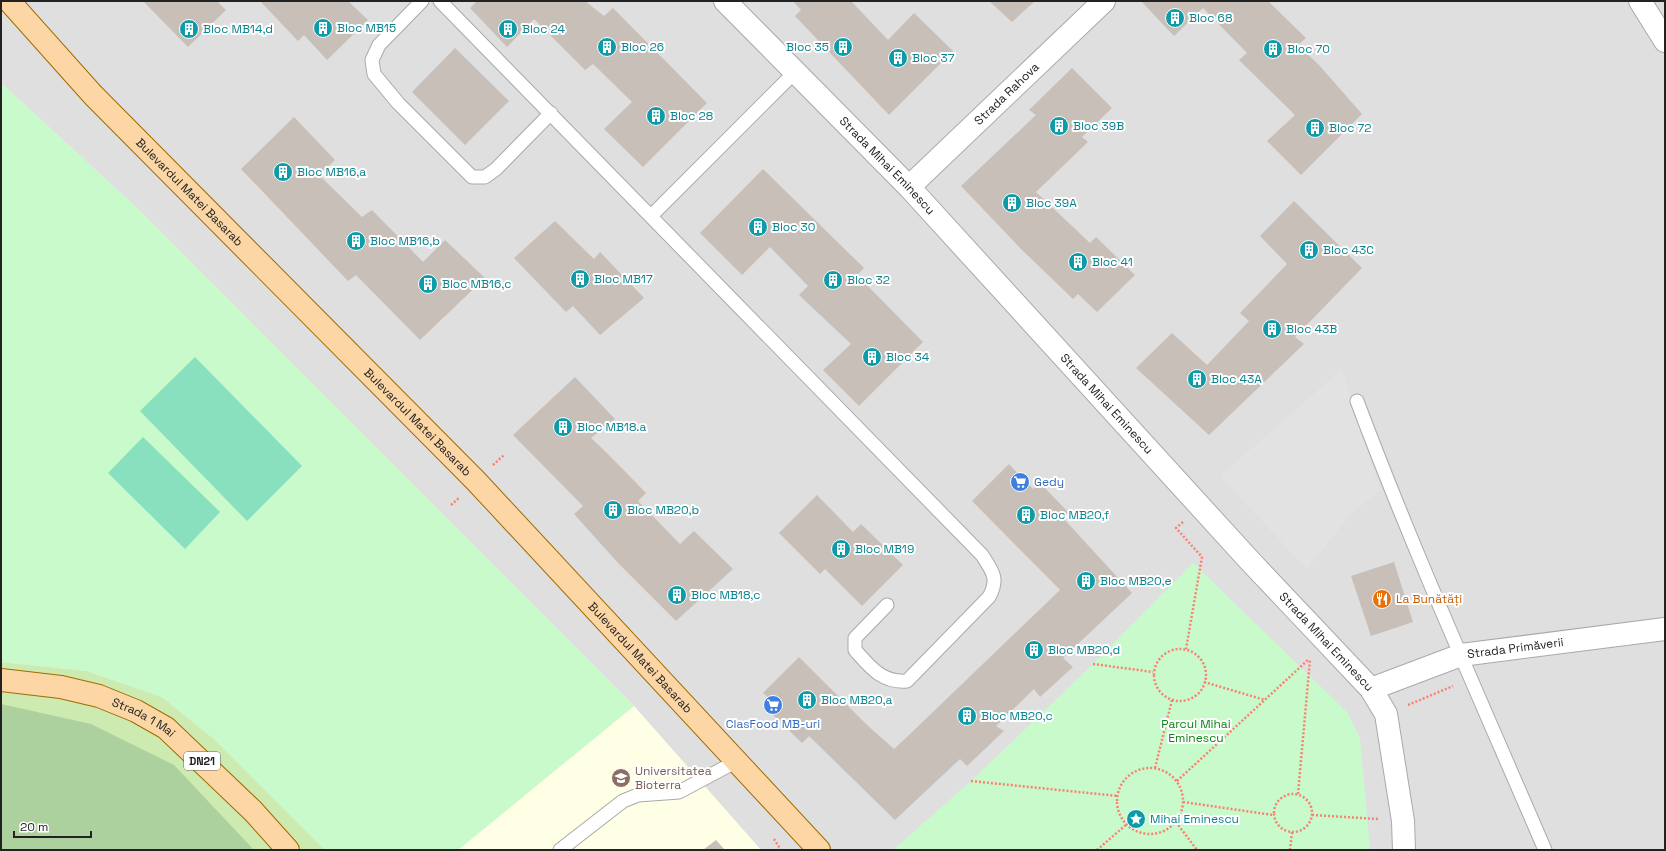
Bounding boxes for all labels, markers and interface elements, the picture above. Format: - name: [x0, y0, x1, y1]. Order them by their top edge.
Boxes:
- building icon: Bloc 68: [1164, 7, 1186, 29]
- place label: Bloc 68: [1189, 10, 1232, 26]
- building icon: Bloc MB15: [312, 17, 334, 39]
- building icon: Bloc MB14,d: [178, 18, 200, 40]
- building icon: Bloc 24: [497, 18, 519, 40]
- place label: Bloc MB15: [337, 20, 396, 36]
- place label: Bloc MB14,d: [203, 21, 273, 37]
- place label: Bloc 24: [522, 21, 565, 37]
- building icon: Bloc 26: [596, 36, 618, 58]
- building icon: Bloc 35: [832, 36, 854, 58]
- building icon: Bloc 70: [1262, 38, 1284, 60]
- place label: Bloc 26: [621, 39, 664, 55]
- place label: Bloc 35: [786, 39, 829, 55]
- place label: Bloc 70: [1287, 41, 1330, 57]
- building icon: Bloc 37: [887, 47, 909, 69]
- place label: Bloc 37: [912, 50, 955, 66]
- street label: Strada Rahova: [971, 59, 1043, 129]
- building icon: Bloc 28: [645, 105, 667, 127]
- place label: Bloc 28: [670, 108, 713, 124]
- street label: Strada Mihai Eminescu: [836, 113, 938, 218]
- building icon: Bloc 39B: [1048, 115, 1070, 137]
- building icon: Bloc 72: [1304, 117, 1326, 139]
- place label: Bloc 39B: [1073, 118, 1124, 134]
- place label: Bloc 72: [1329, 120, 1371, 136]
- street label: Bulevardul Matei Basarab: [132, 135, 247, 250]
- building icon: Bloc MB16,a: [272, 161, 294, 183]
- place label: Bloc MB16,a: [297, 164, 366, 180]
- building icon: Bloc 39A: [1001, 192, 1023, 214]
- place label: Bloc 39A: [1026, 195, 1077, 211]
- building icon: Bloc 30: [747, 216, 769, 238]
- place label: Bloc 30: [772, 219, 816, 235]
- building icon: Bloc MB16,b: [345, 230, 367, 252]
- place label: Bloc MB16,b: [370, 233, 440, 249]
- building icon: Bloc 43C: [1298, 239, 1320, 261]
- place label: Bloc 43C: [1323, 242, 1374, 258]
- building icon: Bloc 41: [1067, 251, 1089, 273]
- place label: Bloc 41: [1092, 254, 1133, 270]
- building icon: Bloc MB17: [569, 268, 591, 290]
- building icon: Bloc 32: [822, 269, 844, 291]
- place label: Bloc MB17: [594, 271, 653, 287]
- place label: Bloc 32: [847, 272, 890, 288]
- building icon: Bloc MB16,c: [417, 273, 439, 295]
- place label: Bloc MB16,c: [442, 276, 511, 292]
- building icon: Bloc 43B: [1261, 318, 1283, 340]
- place label: Bloc 43B: [1286, 321, 1337, 337]
- building icon: Bloc 34: [861, 346, 883, 368]
- place label: Bloc 34: [886, 349, 930, 365]
- street label: Strada Mihai Eminescu: [1057, 350, 1157, 457]
- street label: Bulevardul Matei Basarab: [361, 365, 475, 480]
- building icon: Bloc 43A: [1186, 368, 1208, 390]
- place label: Bloc 43A: [1211, 371, 1262, 387]
- building icon: Bloc MB18.a: [552, 416, 574, 438]
- place label: Bloc MB18.a: [577, 419, 646, 435]
- supermarket icon: Gedy: [1009, 471, 1031, 493]
- place label: Gedy: [1034, 474, 1064, 490]
- building icon: Bloc MB20,b: [602, 499, 624, 521]
- place label: Bloc MB20,b: [627, 502, 700, 518]
- building icon: Bloc MB20,f: [1015, 504, 1037, 526]
- place label: Bloc MB20,f: [1040, 507, 1109, 523]
- building icon: Bloc MB19: [830, 538, 852, 560]
- place label: Bloc MB19: [855, 541, 914, 557]
- building icon: Bloc MB20,e: [1075, 570, 1097, 592]
- place label: Bloc MB20,e: [1100, 573, 1172, 589]
- building icon: Bloc MB18,c: [666, 584, 688, 606]
- place label: Bloc MB18,c: [691, 587, 760, 603]
- restaurant icon: La Bunătăți: [1371, 588, 1393, 610]
- street label: Strada Mihai Eminescu: [1276, 589, 1377, 695]
- place label: La Bunătăți: [1396, 591, 1462, 607]
- street label: Bulevardul Matei Basarab: [585, 599, 696, 717]
- street label: Strada Primăverii: [1466, 634, 1565, 662]
- building icon: Bloc MB20,d: [1023, 639, 1045, 661]
- place label: Bloc MB20,d: [1048, 642, 1120, 658]
- building icon: Bloc MB20,a: [796, 689, 818, 711]
- place label: Bloc MB20,a: [821, 692, 893, 708]
- street label: Strada 1 Mai: [109, 694, 179, 741]
- supermarket icon: ClasFood MB-uri: [762, 694, 784, 716]
- building icon: Bloc MB20,c: [956, 705, 978, 727]
- place label: Bloc MB20,c: [981, 708, 1053, 724]
- place label: ClasFood MB-uri: [726, 716, 820, 732]
- park label: Parcul Mihai Eminescu: [1161, 716, 1231, 746]
- road number: DN21: [184, 752, 220, 770]
- place label: Universitatea Bioterra: [635, 763, 712, 793]
- school or university icon: Universitatea Bioterra: [610, 767, 632, 789]
- place icon: Mihai Eminescu: [1125, 808, 1147, 830]
- place label: Mihai Eminescu: [1150, 811, 1239, 827]
- scale bar: [14, 813, 91, 839]
- text: 20 m: [20, 819, 48, 835]

